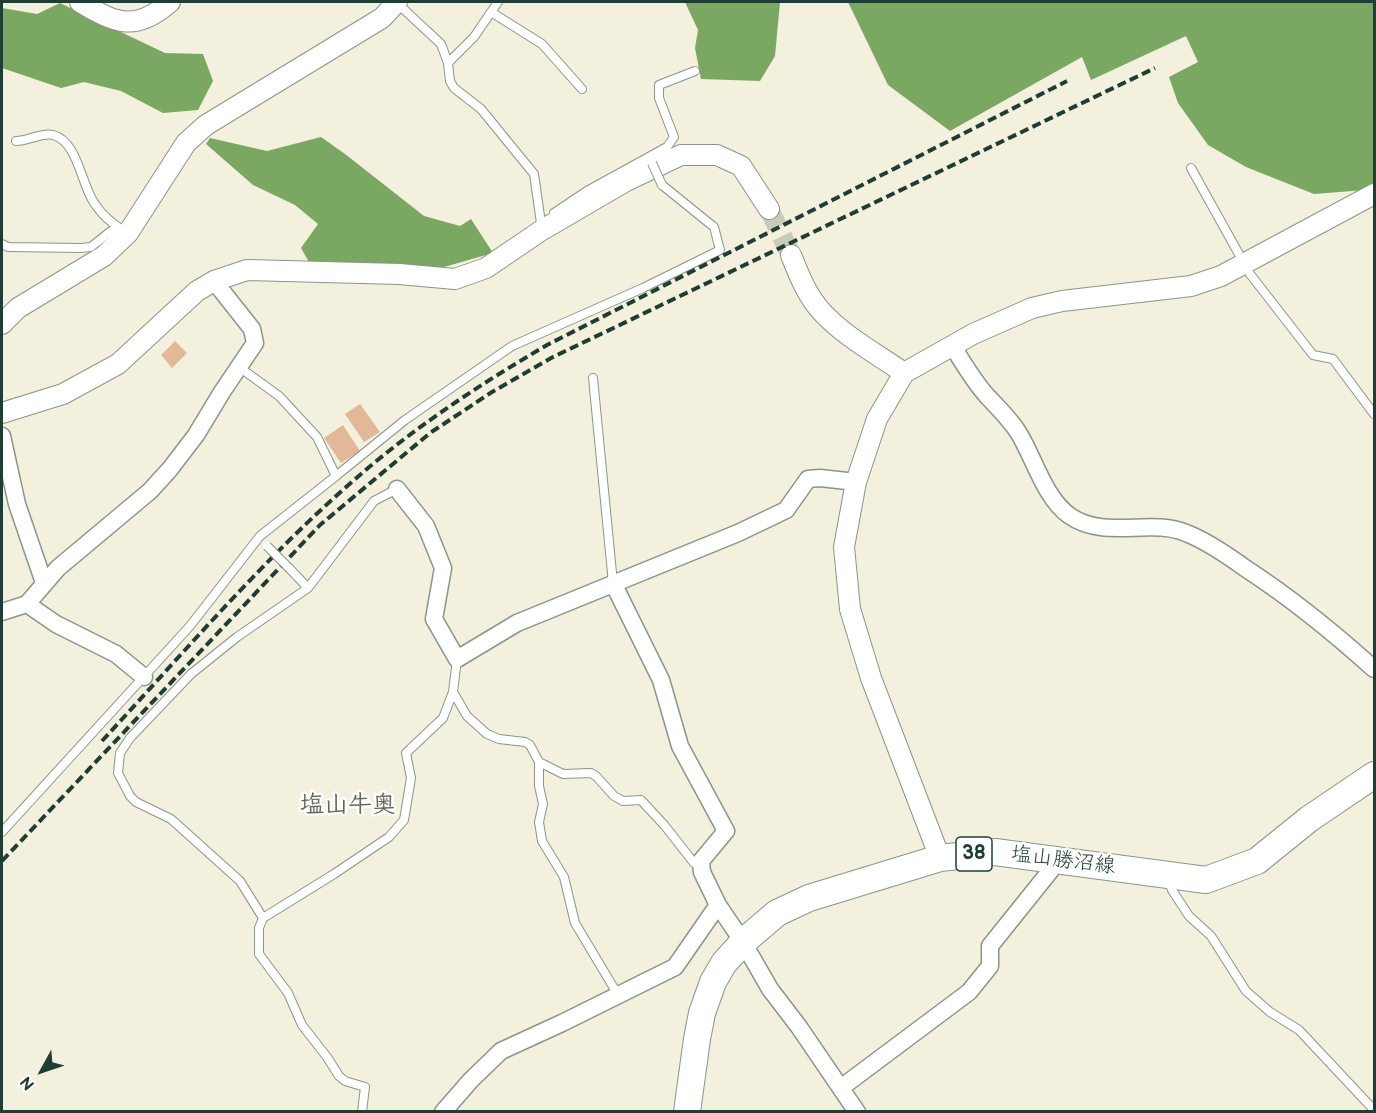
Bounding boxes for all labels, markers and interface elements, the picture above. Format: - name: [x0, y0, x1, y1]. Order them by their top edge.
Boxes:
- district label: 塩山牛奥: [300, 792, 396, 820]
- road number: 38: [956, 837, 992, 871]
- street label: 塩山勝沼線: [1009, 842, 1117, 880]
- north arrow: [12, 1041, 72, 1101]
- text: N: [17, 1072, 39, 1094]

